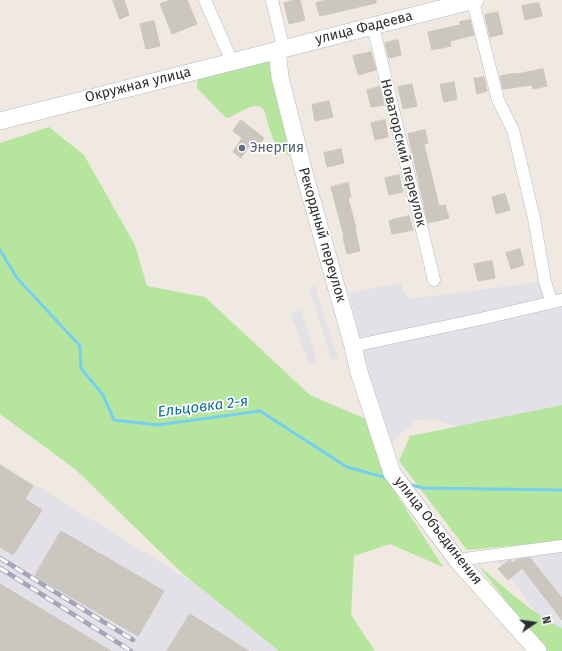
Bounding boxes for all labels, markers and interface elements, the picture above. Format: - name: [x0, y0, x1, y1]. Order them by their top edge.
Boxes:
- street label: улица Фадеева: [313, 8, 415, 48]
- street label: Окружная улица: [83, 64, 193, 106]
- street label: Новаторский переулок: [376, 77, 430, 229]
- place label: Энергия: [250, 140, 304, 156]
- marker: Энергия: [237, 143, 247, 153]
- street label: Рекордный переулок: [295, 166, 349, 304]
- water label: Ельцовка 2-я: [157, 393, 249, 421]
- street label: улица Объединения: [391, 474, 485, 588]
- north arrow: [514, 603, 554, 643]
- text: N: [539, 615, 553, 625]

